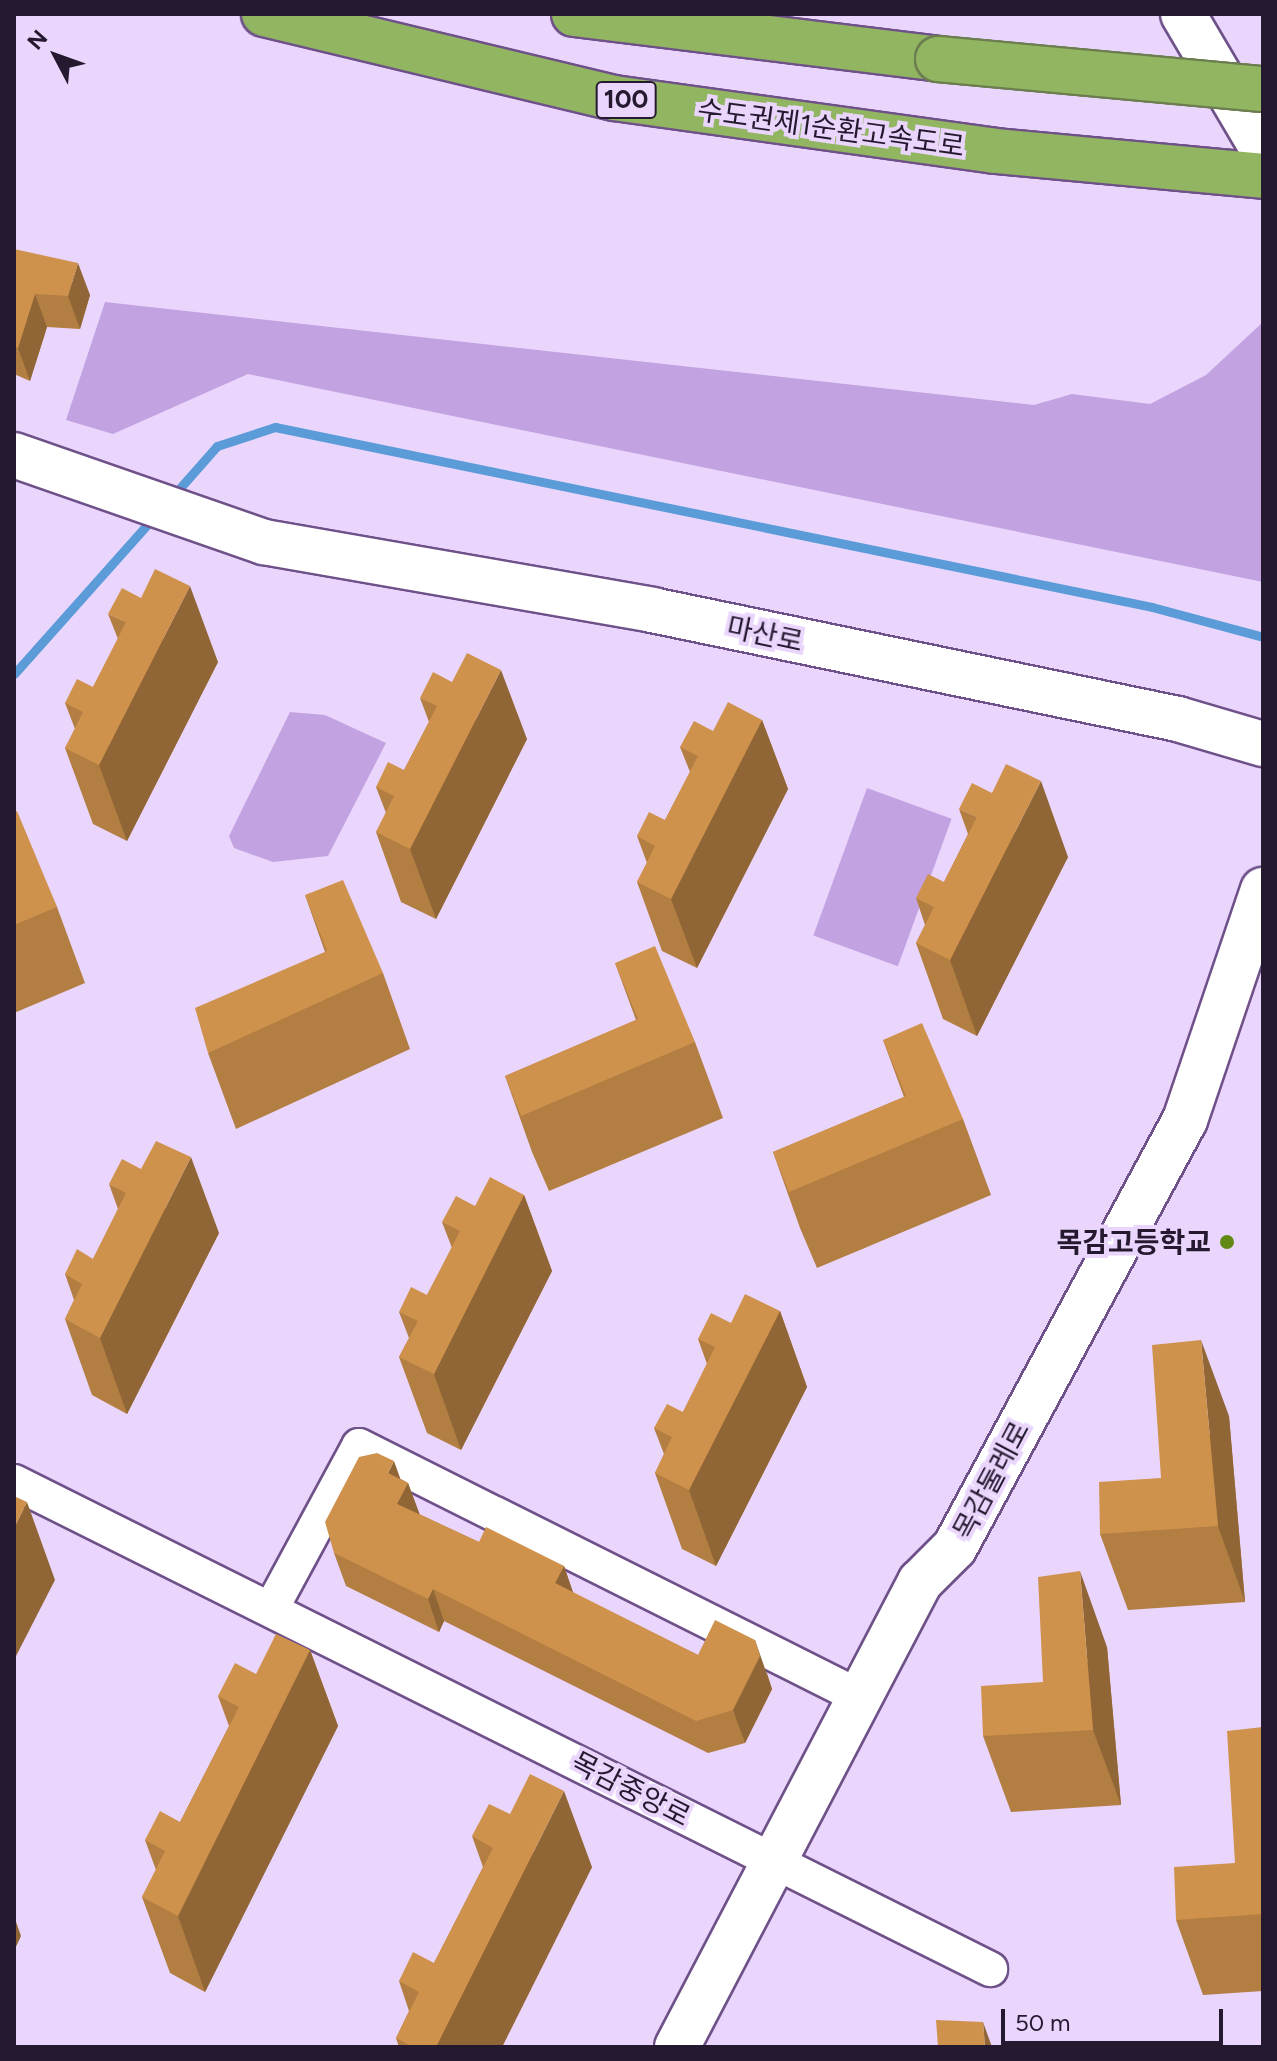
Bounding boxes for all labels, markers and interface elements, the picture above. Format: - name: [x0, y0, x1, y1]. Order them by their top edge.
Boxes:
- north arrow: [16, 16, 96, 96]
- text: N: [22, 25, 53, 55]
- road number: 100: [594, 78, 658, 122]
- street label: 수도권제1순환고속도로: [695, 93, 967, 163]
- street label: 마산로: [724, 610, 806, 658]
- place label: 목감고등학교: [1056, 1225, 1211, 1259]
- marker: 목감고등학교: [1218, 1233, 1236, 1251]
- street label: 목감둘레로: [946, 1415, 1036, 1545]
- street label: 목감중앙로: [566, 1745, 696, 1833]
- scale bar: [1005, 1993, 1227, 2043]
- text: 50 m: [1015, 2008, 1071, 2037]

